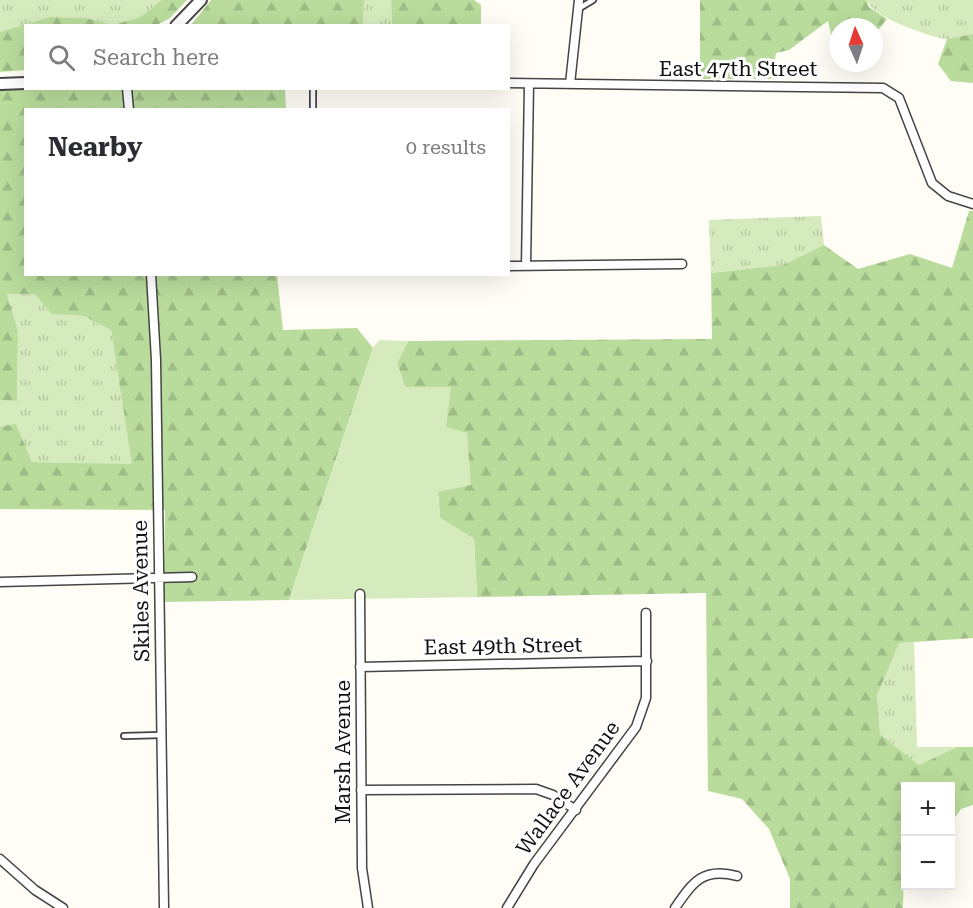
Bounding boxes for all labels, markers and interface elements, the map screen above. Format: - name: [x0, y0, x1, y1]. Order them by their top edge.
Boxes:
- north arrow: [829, 18, 883, 72]
- search box: [24, 24, 510, 90]
- icon: search: [45, 41, 78, 74]
- text: Search here: [93, 45, 219, 70]
- street label: East 47th Street: [659, 57, 817, 81]
- text: Nearby: [48, 132, 142, 162]
- text: 0 results: [406, 135, 486, 159]
- street label: Skiles Avenue: [128, 520, 154, 662]
- street label: East 49th Street: [424, 633, 583, 659]
- street label: Marsh Avenue: [331, 680, 355, 824]
- street label: Wallace Avenue: [511, 716, 625, 860]
- map controls: [901, 782, 955, 890]
- button: +: [901, 782, 955, 836]
- button: −: [901, 836, 955, 890]

